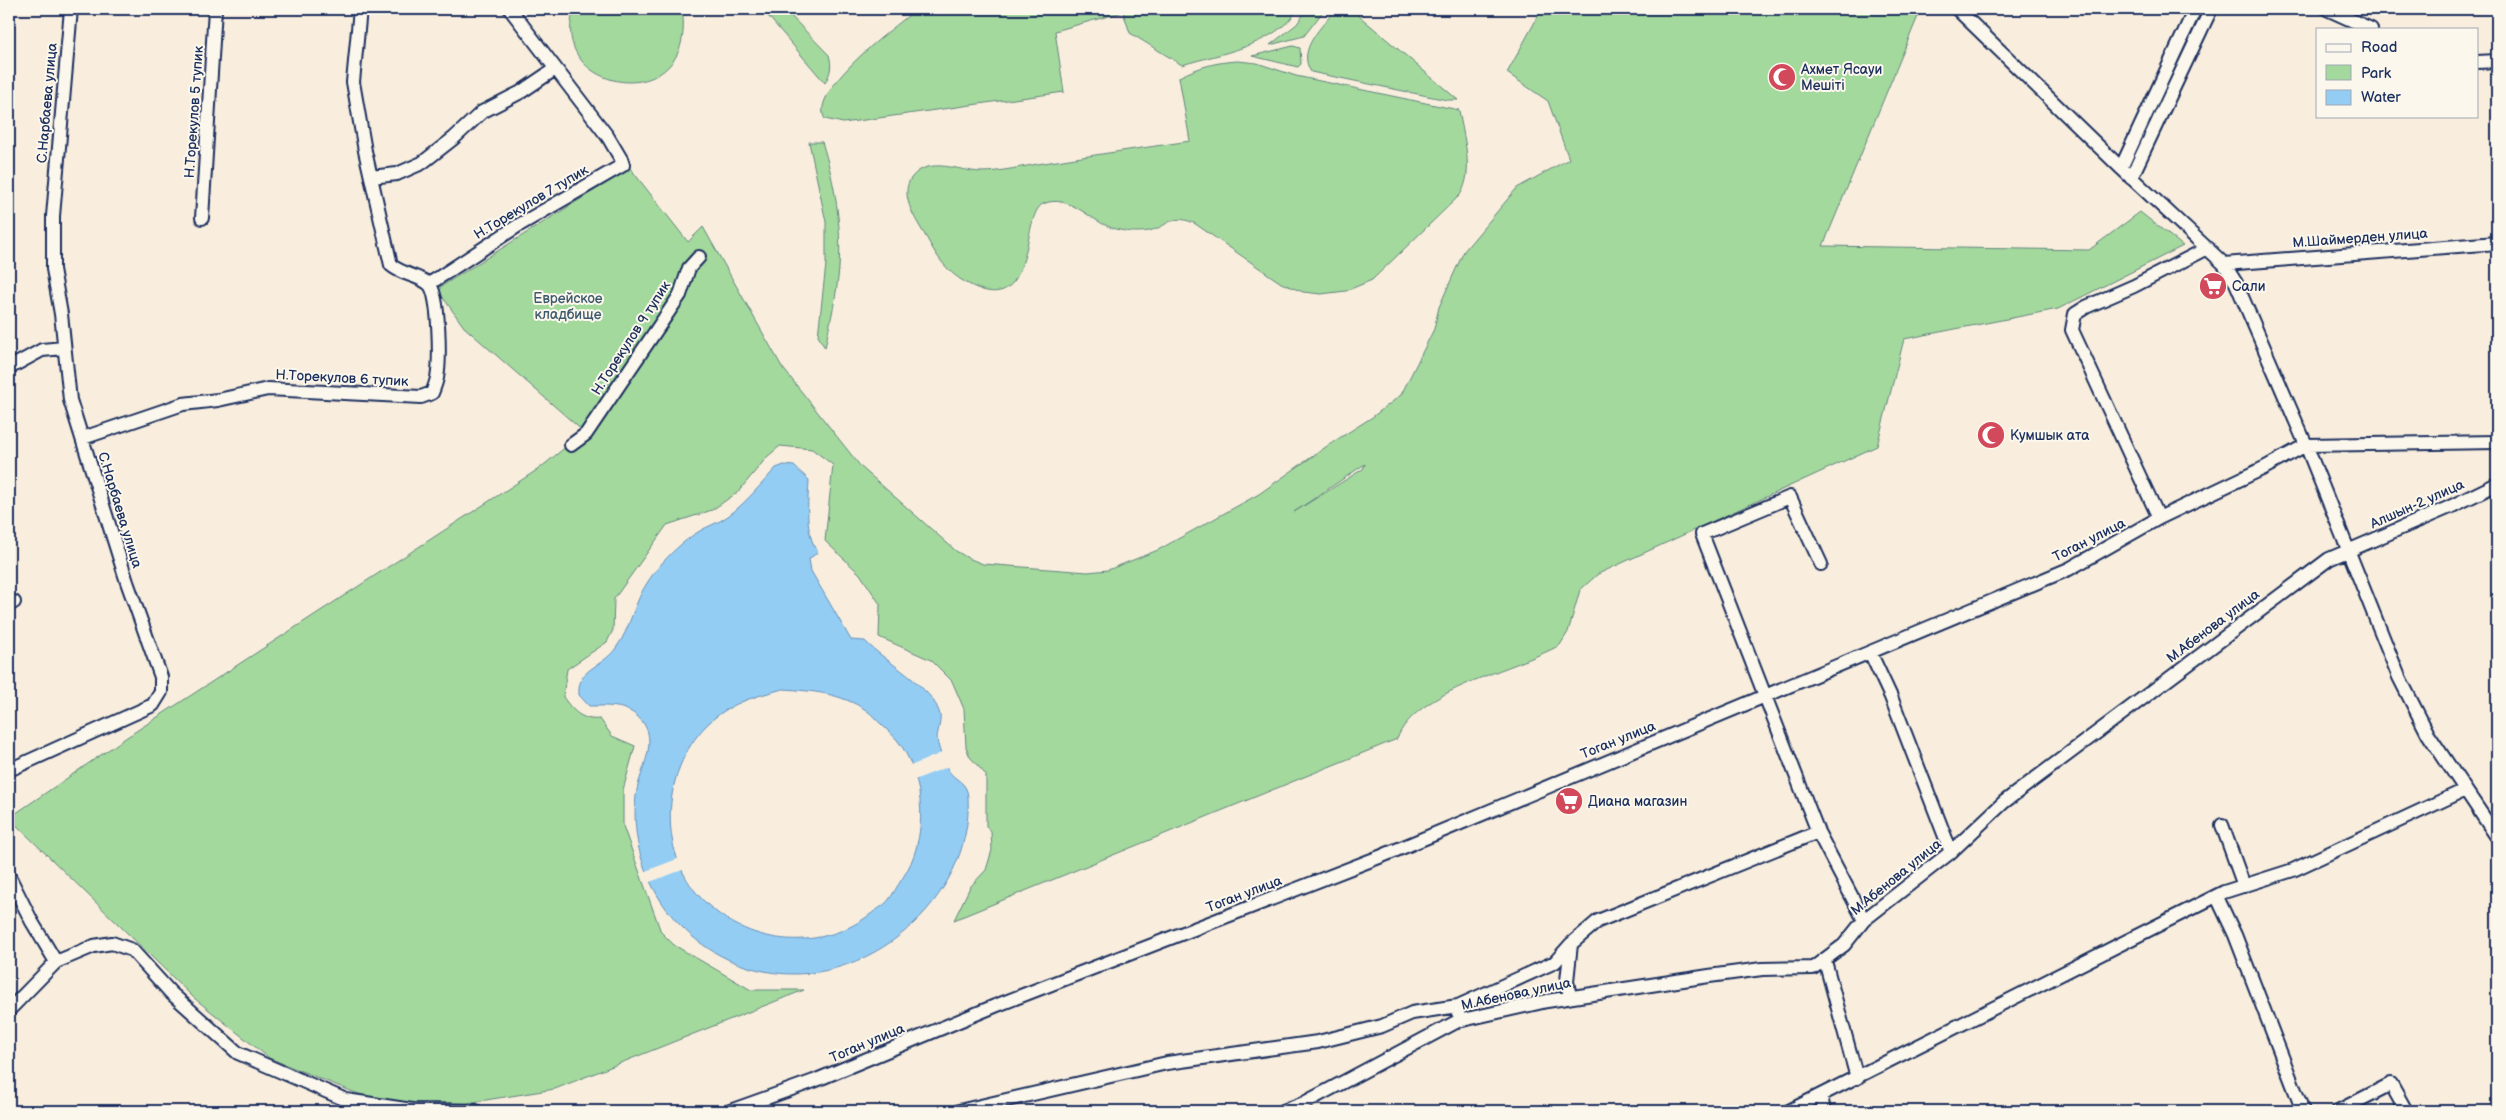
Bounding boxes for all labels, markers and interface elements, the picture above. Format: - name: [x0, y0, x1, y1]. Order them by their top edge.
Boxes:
- legend: [2316, 28, 2478, 118]
- text: Road: [2361, 38, 2397, 57]
- street label: С.Нарбаева улица: [33, 41, 61, 164]
- street label: Н.Торекулов 5 тупик: [181, 45, 207, 179]
- place label: Ахмет Ясауи Мешіті: [1800, 61, 1882, 94]
- mosque icon: Ахмет Ясауи Мешіті: [1767, 62, 1797, 92]
- text: Park: [2361, 64, 2392, 83]
- text: Water: [2361, 88, 2401, 107]
- street label: Н.Торекулов 7 тупик: [471, 161, 592, 243]
- street label: М.Шаймерден улица: [2292, 225, 2429, 251]
- supermarket icon: Сали: [2198, 271, 2228, 301]
- street label: Н.Торекулов 9 тупик: [588, 277, 675, 398]
- place label: Сали: [2232, 278, 2266, 295]
- park label: Еврейское кладбище: [533, 290, 603, 323]
- street label: Н.Торекулов 6 тупик: [275, 366, 409, 390]
- mosque icon: Кумшык ата: [1976, 420, 2006, 450]
- place label: Кумшык ата: [2010, 427, 2090, 444]
- street label: С.Нарбаева улица: [94, 450, 146, 571]
- street label: Алшын-2 улица: [2366, 475, 2467, 533]
- street label: Тоган улица: [2050, 514, 2129, 566]
- street label: М.Абенова улица: [2163, 585, 2263, 666]
- street label: Тоган улица: [1578, 717, 1659, 763]
- supermarket icon: Диана магазин: [1554, 786, 1584, 816]
- place label: Диана магазин: [1588, 793, 1687, 810]
- street label: М.Абенова улица: [1847, 835, 1945, 919]
- street label: Тоган улица: [1204, 872, 1285, 916]
- street label: М.Абенова улица: [1460, 974, 1573, 1014]
- street label: Тоган улица: [827, 1019, 907, 1066]

